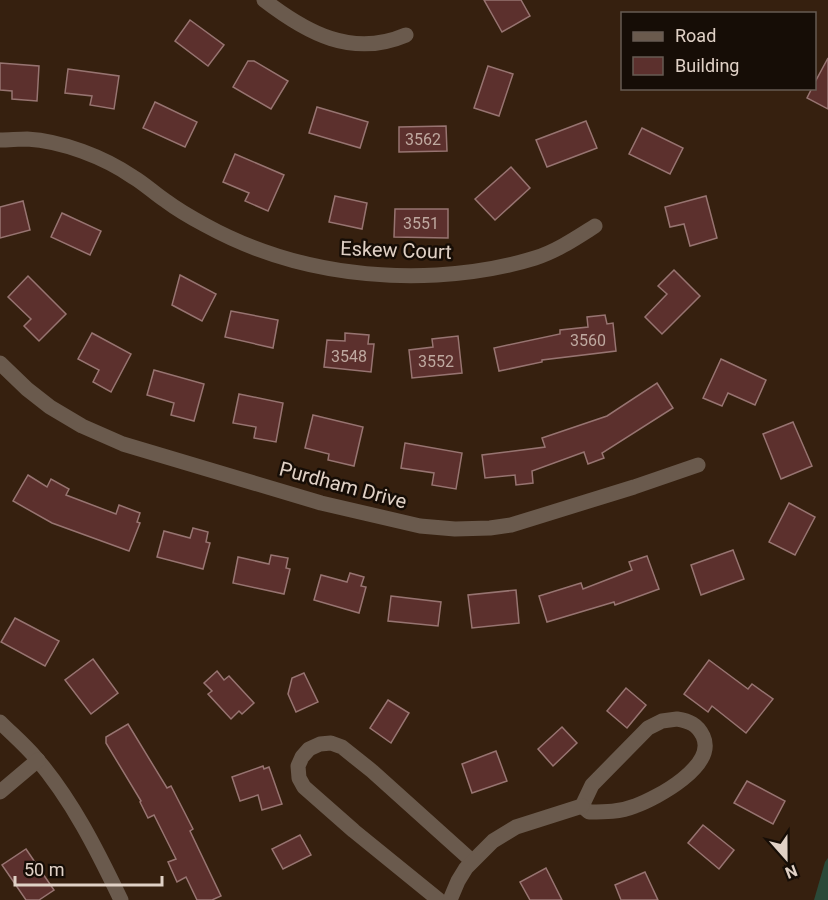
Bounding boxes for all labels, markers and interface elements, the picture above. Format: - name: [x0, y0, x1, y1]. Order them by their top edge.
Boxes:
- legend: [621, 12, 816, 90]
- text: Road: [675, 25, 716, 46]
- text: Building: [675, 55, 739, 76]
- house number: 3562: [405, 130, 441, 149]
- house number: 3551: [403, 214, 439, 233]
- street label: Eskew Court: [340, 236, 452, 264]
- house number: 3560: [570, 331, 606, 350]
- house number: 3548: [331, 347, 367, 366]
- house number: 3552: [418, 352, 454, 371]
- street label: Purdham Drive: [277, 456, 409, 514]
- north arrow: [756, 828, 816, 888]
- scale bar: [15, 849, 162, 887]
- text: 50 m: [24, 859, 64, 880]
- text: N: [783, 861, 800, 882]

